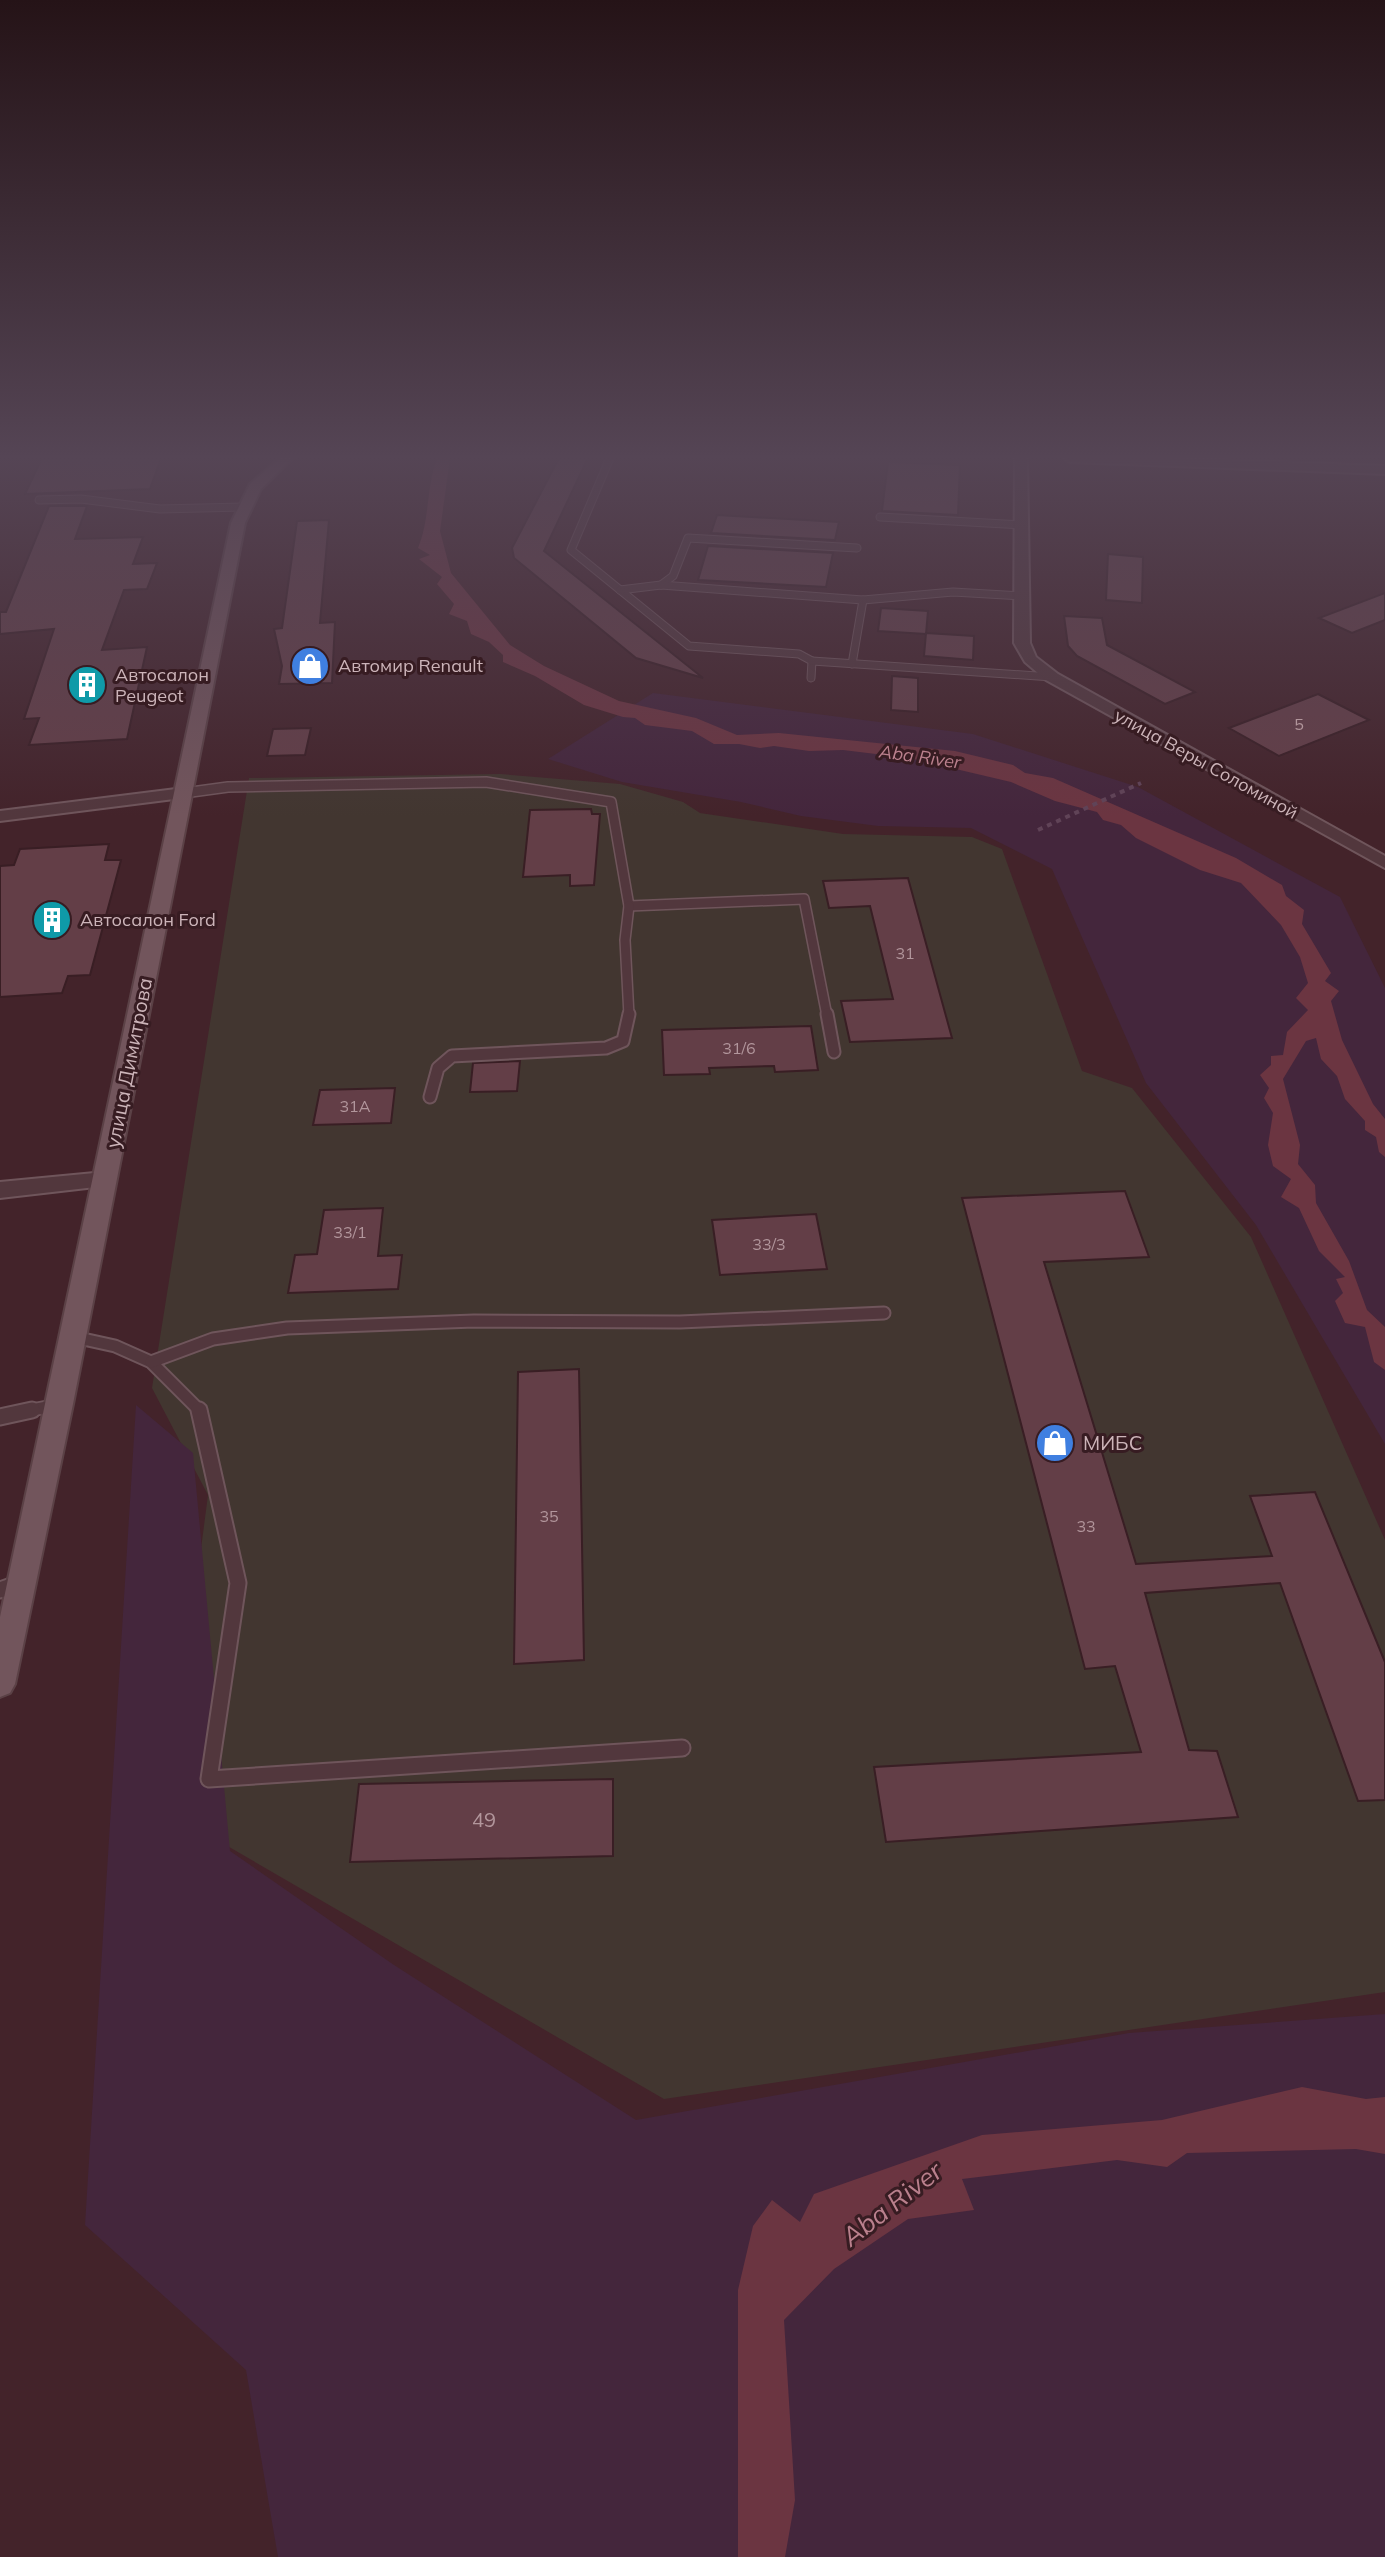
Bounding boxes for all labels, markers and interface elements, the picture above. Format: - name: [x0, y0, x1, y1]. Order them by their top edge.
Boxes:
- shop icon: Автомир Renault: [289, 645, 331, 687]
- place label: Автомир Renault: [338, 654, 483, 677]
- place label: Автосалон Peugeot: [115, 663, 209, 707]
- building icon: Автосалон Peugeot: [66, 664, 108, 706]
- street label: улица Веры Соломиной: [1110, 703, 1302, 824]
- house number: 5: [1294, 714, 1304, 734]
- water label: Aba River: [877, 739, 964, 774]
- building icon: Автосалон Ford: [31, 899, 73, 941]
- place label: Автосалон Ford: [80, 908, 216, 931]
- house number: 31: [895, 943, 915, 963]
- street label: улица Димитрова: [100, 976, 157, 1150]
- house number: 31/6: [722, 1038, 756, 1058]
- house number: 31А: [340, 1096, 371, 1116]
- house number: 33/1: [333, 1222, 367, 1242]
- house number: 33/3: [752, 1234, 786, 1254]
- shop icon: МИБС: [1034, 1422, 1076, 1464]
- place label: МИБС: [1083, 1430, 1142, 1455]
- house number: 35: [539, 1506, 559, 1526]
- house number: 33: [1076, 1516, 1096, 1536]
- house number: 49: [472, 1807, 496, 1832]
- water label: Aba River: [834, 2153, 950, 2254]

